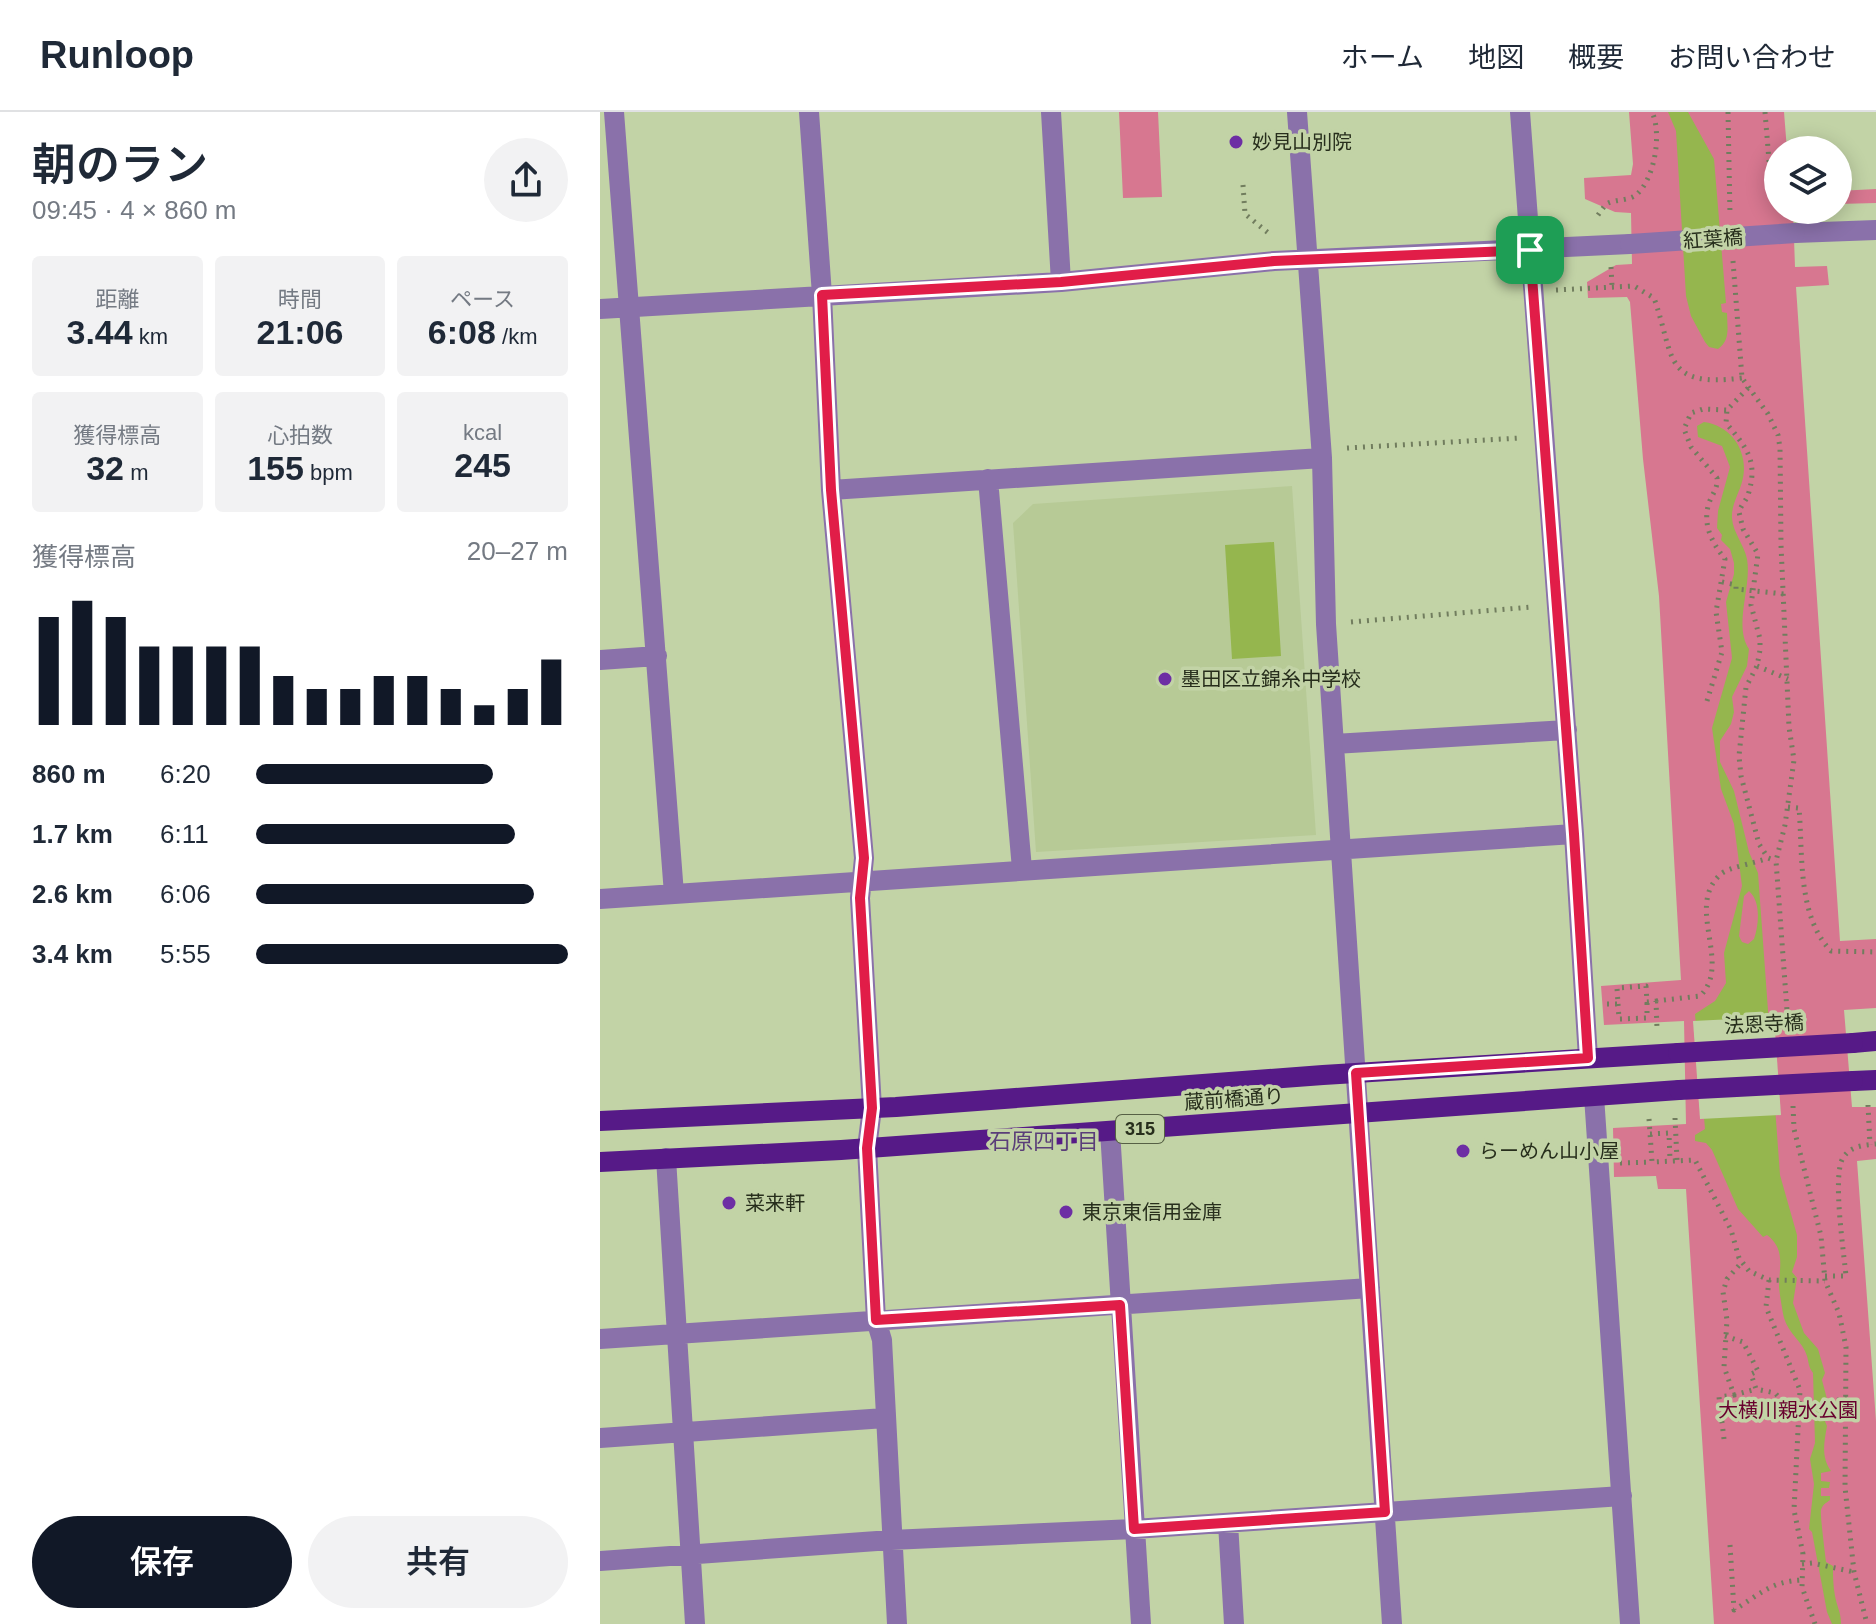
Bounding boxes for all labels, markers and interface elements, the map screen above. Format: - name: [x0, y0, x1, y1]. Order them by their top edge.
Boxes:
- text: Runloop: [40, 34, 194, 76]
- text: ホーム: [1341, 42, 1424, 73]
- text: 地図: [1468, 42, 1524, 73]
- text: 概要: [1568, 42, 1624, 73]
- text: お問い合わせ: [1668, 42, 1836, 73]
- place label: 妙見山別院: [1252, 131, 1352, 153]
- marker: 妙見山別院: [1227, 133, 1245, 151]
- map controls: [1764, 136, 1852, 224]
- button: layers: [1764, 136, 1852, 224]
- button: share: [484, 138, 568, 222]
- text: 朝のラン: [32, 140, 208, 189]
- text: 09:45 · 4 × 860 m: [32, 195, 237, 225]
- pin: [1496, 216, 1564, 284]
- street label: 紅葉橋: [1682, 226, 1744, 252]
- icon: arrive: [1508, 228, 1552, 272]
- text: 距離: [95, 287, 139, 312]
- text: 時間: [278, 287, 322, 312]
- text: ペース: [450, 287, 515, 312]
- text: 3.44: [67, 313, 133, 351]
- text: 21:06: [257, 313, 343, 351]
- text: 6:08: [428, 313, 496, 351]
- text: km: [133, 324, 168, 349]
- text: /km: [496, 324, 537, 349]
- text: kcal: [463, 420, 502, 445]
- text: 獲得標高: [73, 423, 161, 448]
- text: 心拍数: [267, 423, 333, 448]
- text: 245: [454, 446, 511, 484]
- text: 32: [86, 449, 124, 487]
- text: 155: [247, 449, 304, 487]
- text: m: [124, 460, 148, 485]
- text: bpm: [304, 460, 353, 485]
- text: 20–27 m: [467, 536, 568, 566]
- text: 獲得標高: [32, 542, 136, 572]
- place label: 墨田区立錦糸中学校: [1181, 668, 1361, 690]
- marker: 墨田区立錦糸中学校: [1156, 670, 1174, 688]
- text: 860 m: [32, 759, 106, 789]
- text: 6:20: [160, 759, 211, 789]
- text: 1.7 km: [32, 819, 113, 849]
- text: 6:11: [160, 819, 209, 849]
- text: 2.6 km: [32, 879, 113, 909]
- text: 6:06: [160, 879, 211, 909]
- text: 3.4 km: [32, 939, 113, 969]
- text: 5:55: [160, 939, 211, 969]
- street label: 法恩寺橋: [1723, 1011, 1805, 1037]
- street label: 蔵前橋通り: [1183, 1085, 1285, 1113]
- road number: 315: [1116, 1115, 1164, 1143]
- district label: 石原四丁目: [989, 1129, 1099, 1154]
- place label: らーめん山小屋: [1479, 1140, 1619, 1162]
- marker: らーめん山小屋: [1454, 1142, 1472, 1160]
- place label: 菜来軒: [745, 1192, 805, 1214]
- marker: 菜来軒: [720, 1194, 738, 1212]
- place label: 東京東信用金庫: [1082, 1201, 1222, 1223]
- marker: 東京東信用金庫: [1057, 1203, 1075, 1221]
- park label: 大横川親水公園: [1718, 1399, 1858, 1421]
- button: 保存: [32, 1516, 292, 1608]
- button: 共有: [308, 1516, 568, 1608]

